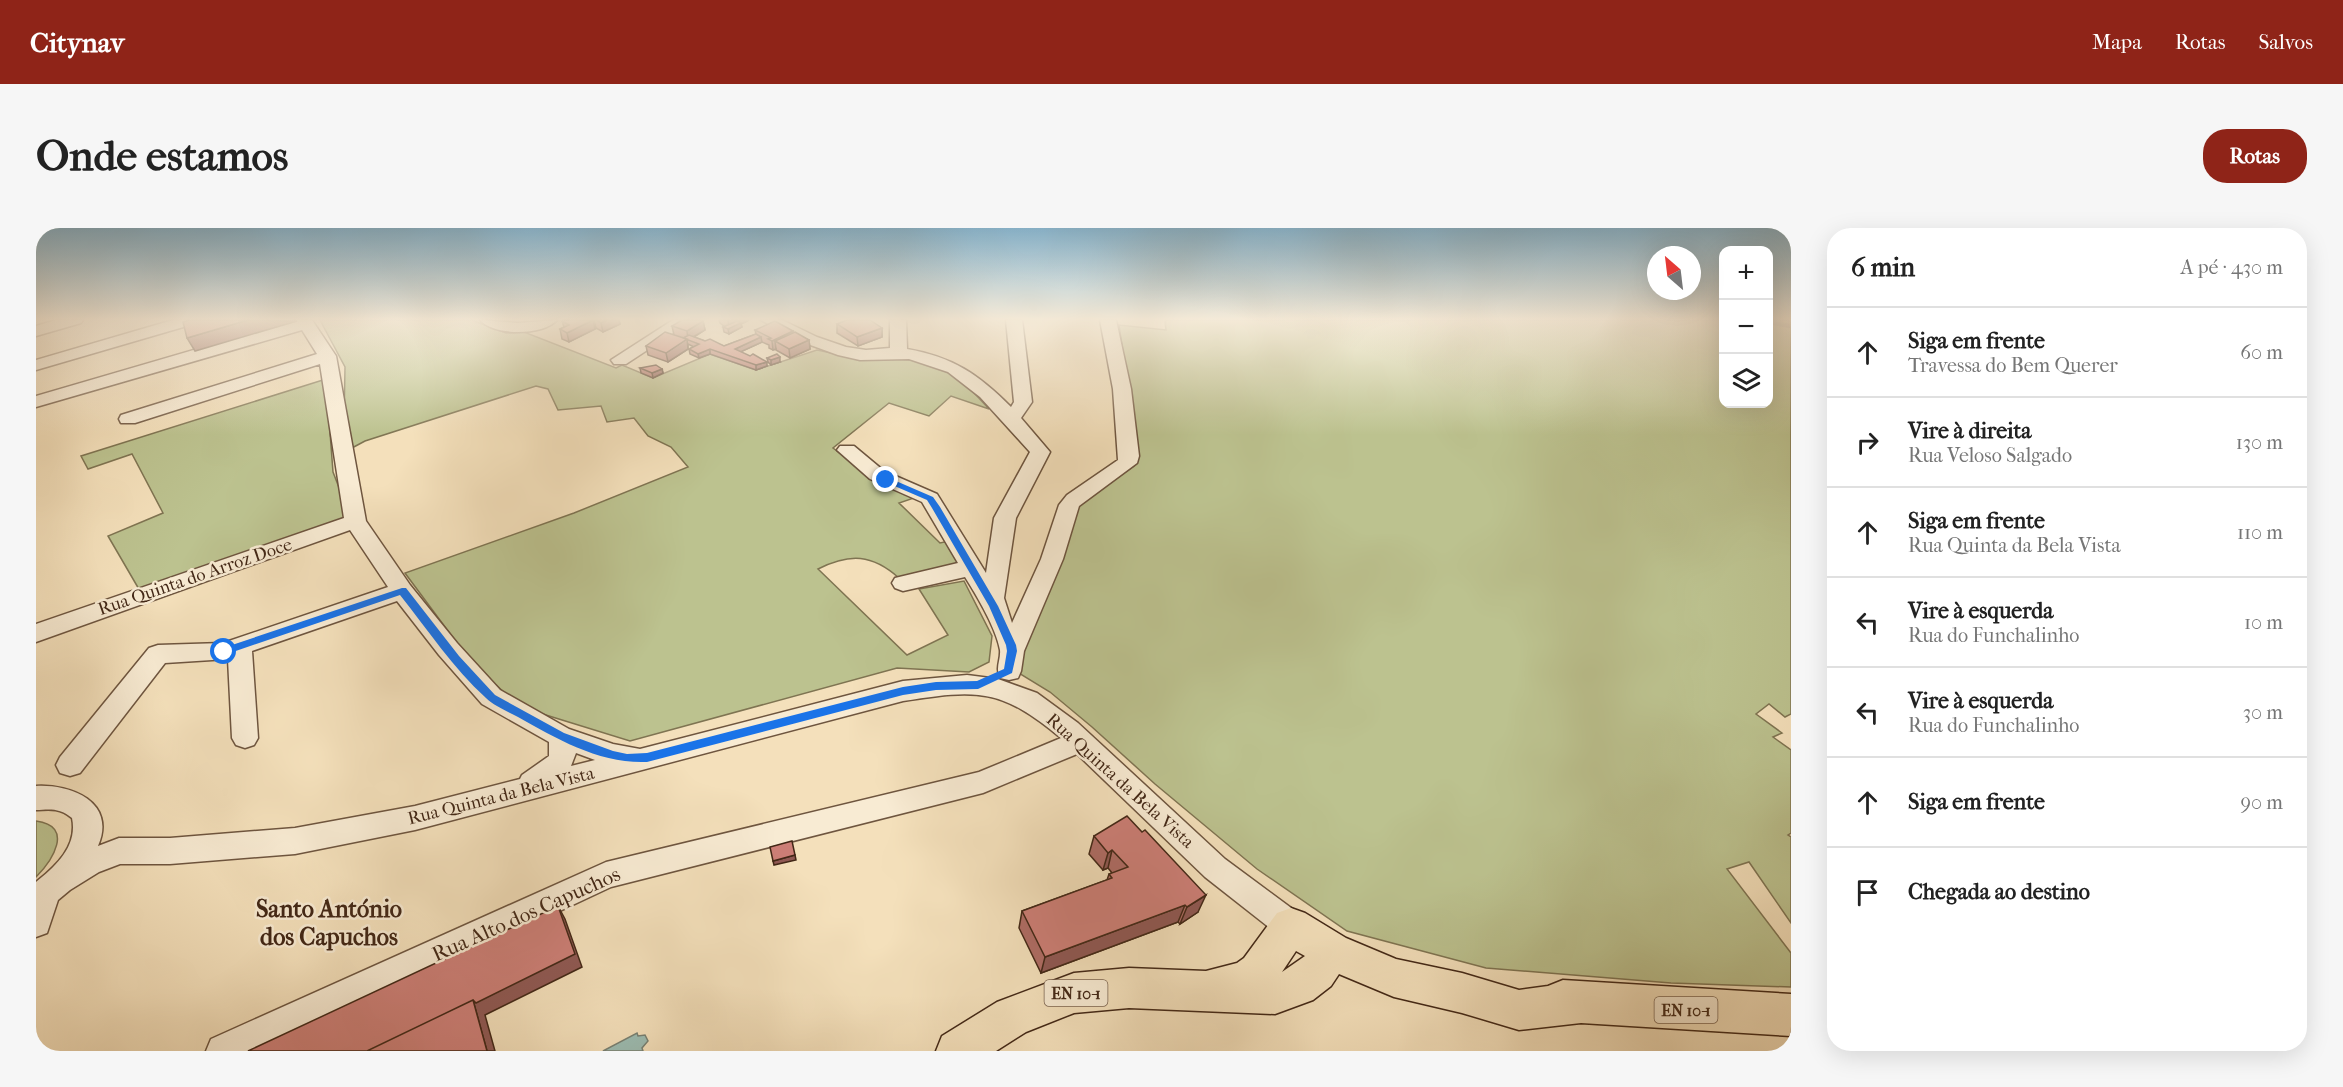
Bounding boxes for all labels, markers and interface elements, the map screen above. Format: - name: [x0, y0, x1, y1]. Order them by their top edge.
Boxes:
- text: Citynav: [30, 26, 124, 59]
- text: Mapa: [2092, 30, 2142, 54]
- text: Rotas: [2175, 30, 2225, 54]
- text: Salvos: [2258, 30, 2313, 54]
- button: Rotas: [2203, 129, 2307, 183]
- text: Onde estamos: [36, 132, 288, 181]
- north arrow: [1647, 246, 1701, 300]
- map controls: [1719, 246, 1773, 408]
- button: +: [1719, 246, 1773, 300]
- text: 6 min: [1851, 252, 1915, 283]
- text: A pé · 430 m: [2180, 256, 2283, 279]
- button: −: [1719, 300, 1773, 354]
- text: Siga em frente: [1908, 328, 2045, 354]
- icon: ahead: [1851, 336, 1884, 369]
- text: 60 m: [2240, 341, 2283, 364]
- button: layers: [1719, 354, 1773, 408]
- text: Travessa do Bem Querer: [1908, 354, 2118, 377]
- text: Vire à direita: [1908, 418, 2031, 444]
- icon: right: [1851, 426, 1884, 459]
- text: 130 m: [2236, 431, 2283, 454]
- text: Rua Veloso Salgado: [1908, 444, 2072, 467]
- route end: [872, 466, 898, 492]
- text: Siga em frente: [1908, 508, 2045, 534]
- icon: ahead: [1851, 516, 1884, 549]
- text: 110 m: [2237, 521, 2283, 544]
- street label: Rua Quinta do Arroz Doce: [95, 534, 295, 620]
- text: Rua Quinta da Bela Vista: [1908, 534, 2121, 557]
- text: Vire à esquerda: [1908, 598, 2053, 624]
- icon: left: [1851, 606, 1884, 639]
- text: 10 m: [2244, 611, 2283, 634]
- text: Rua do Funchalinho: [1908, 624, 2079, 647]
- route start: [210, 638, 236, 664]
- text: Vire à esquerda: [1908, 688, 2053, 714]
- icon: left: [1851, 696, 1884, 729]
- text: 30 m: [2243, 701, 2283, 724]
- street label: Rua Quinta da Bela Vista: [1042, 709, 1199, 853]
- text: Rua do Funchalinho: [1908, 714, 2079, 737]
- street label: Rua Quinta da Bela Vista: [406, 762, 597, 829]
- icon: ahead: [1851, 786, 1884, 819]
- text: Siga em frente: [1908, 789, 2045, 815]
- text: 90 m: [2241, 791, 2283, 814]
- street label: Rua Alto dos Capuchos: [428, 862, 624, 966]
- icon: arrive: [1851, 876, 1884, 909]
- text: Chegada ao destino: [1908, 879, 2090, 905]
- district label: Santo António dos Capuchos: [256, 895, 402, 951]
- road number: EN 10-1: [1044, 980, 1108, 1006]
- road number: EN 10-1: [1654, 997, 1718, 1023]

